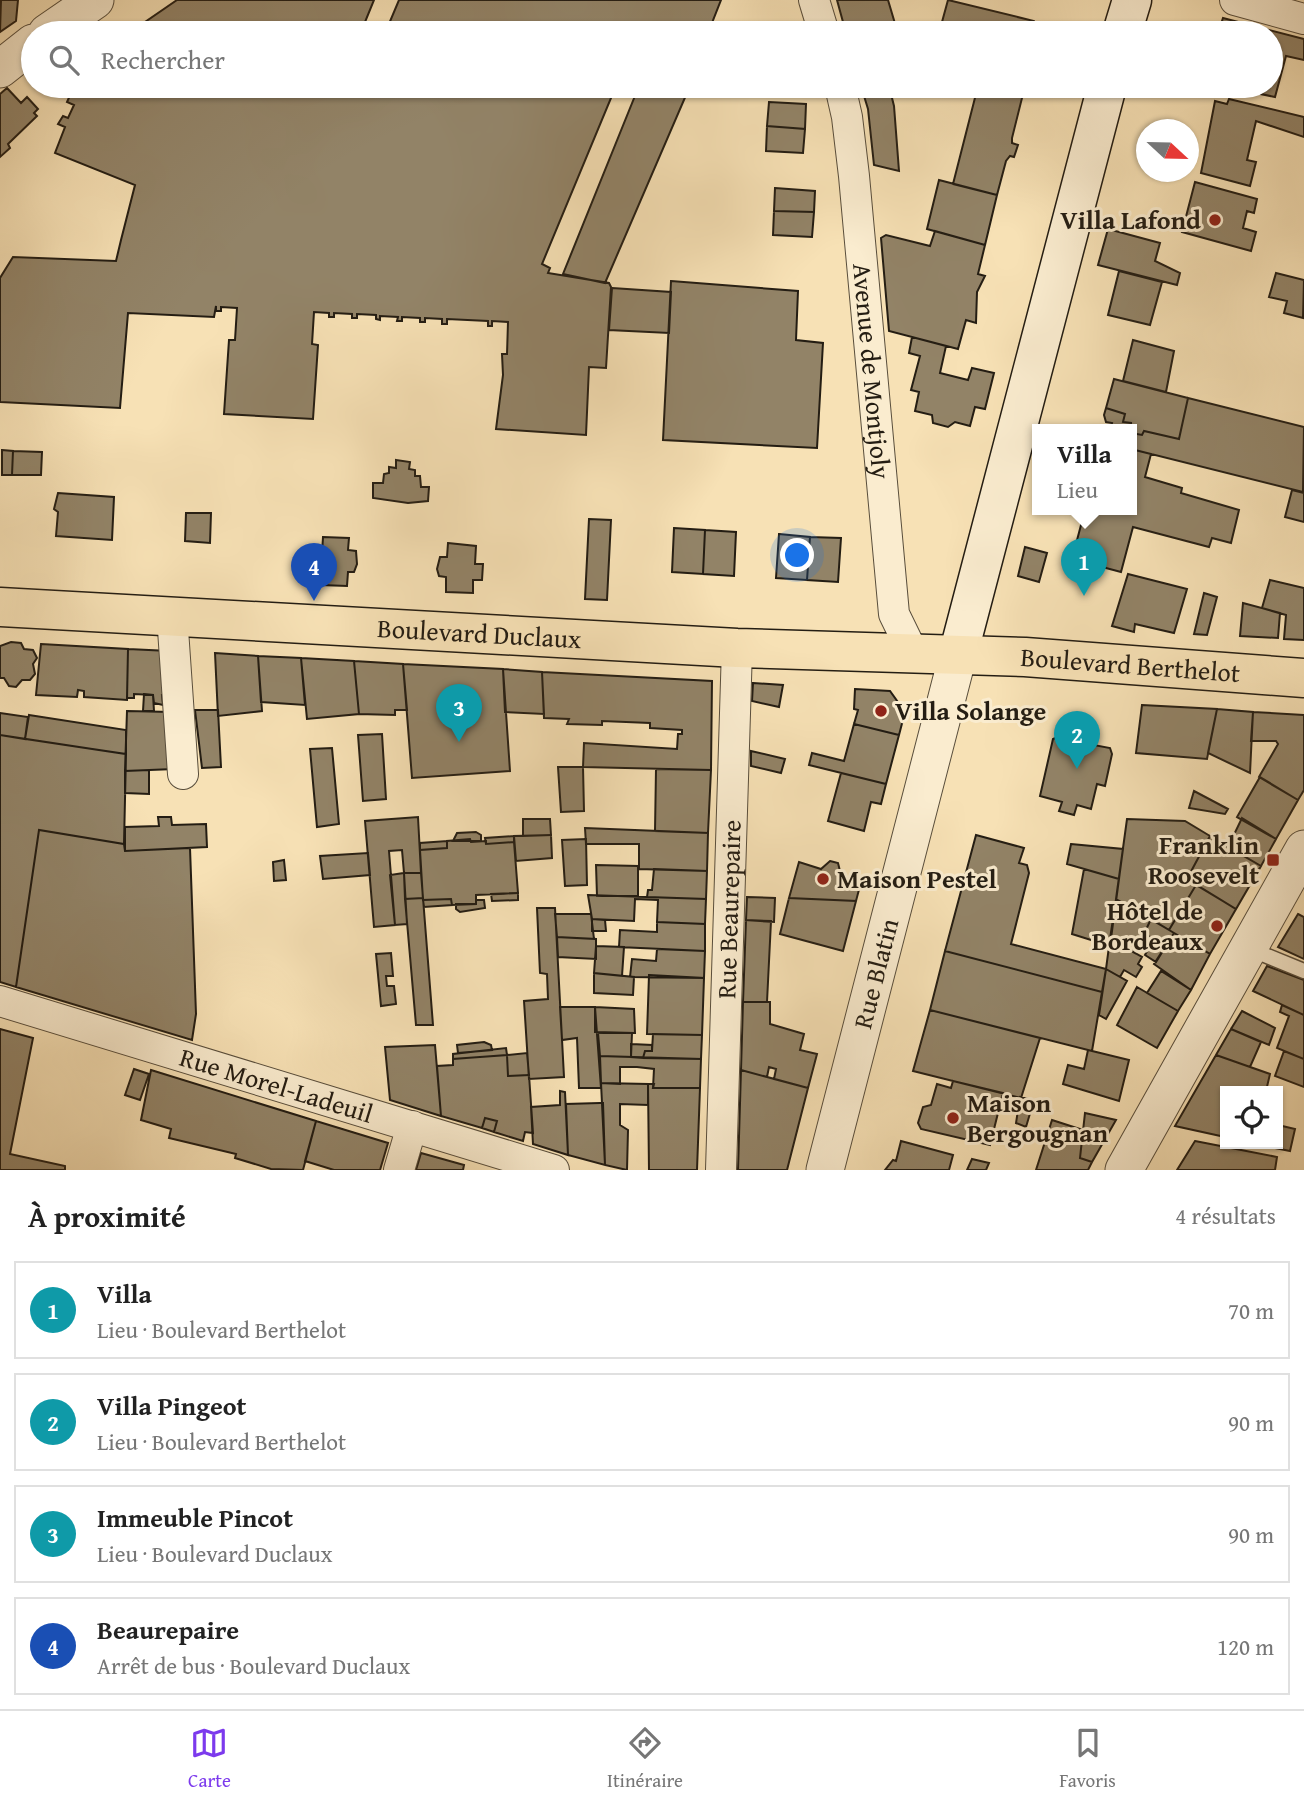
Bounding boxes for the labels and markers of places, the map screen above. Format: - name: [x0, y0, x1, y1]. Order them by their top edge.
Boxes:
- place label: Villa Lafond: [1060, 200, 1201, 239]
- marker: Villa Lafond: [1207, 212, 1223, 228]
- pin: 1: [1061, 538, 1107, 596]
- pin: 4: [291, 543, 337, 601]
- pin: 3: [436, 684, 482, 742]
- place label: Villa Solange: [895, 691, 1047, 730]
- marker: Villa Solange: [873, 703, 889, 719]
- pin: 2: [1054, 711, 1100, 769]
- place label: Franklin Roosevelt: [1148, 825, 1260, 894]
- marker: Franklin Roosevelt: [1265, 852, 1281, 868]
- place label: Maison Pestel: [837, 859, 997, 898]
- marker: Maison Pestel: [815, 871, 831, 887]
- place label: Hôtel de Bordeaux: [1092, 891, 1203, 960]
- marker: Hôtel de Bordeaux: [1209, 918, 1225, 934]
- place label: Maison Bergougnan: [967, 1083, 1109, 1152]
- marker: Maison Bergougnan: [945, 1110, 961, 1126]

